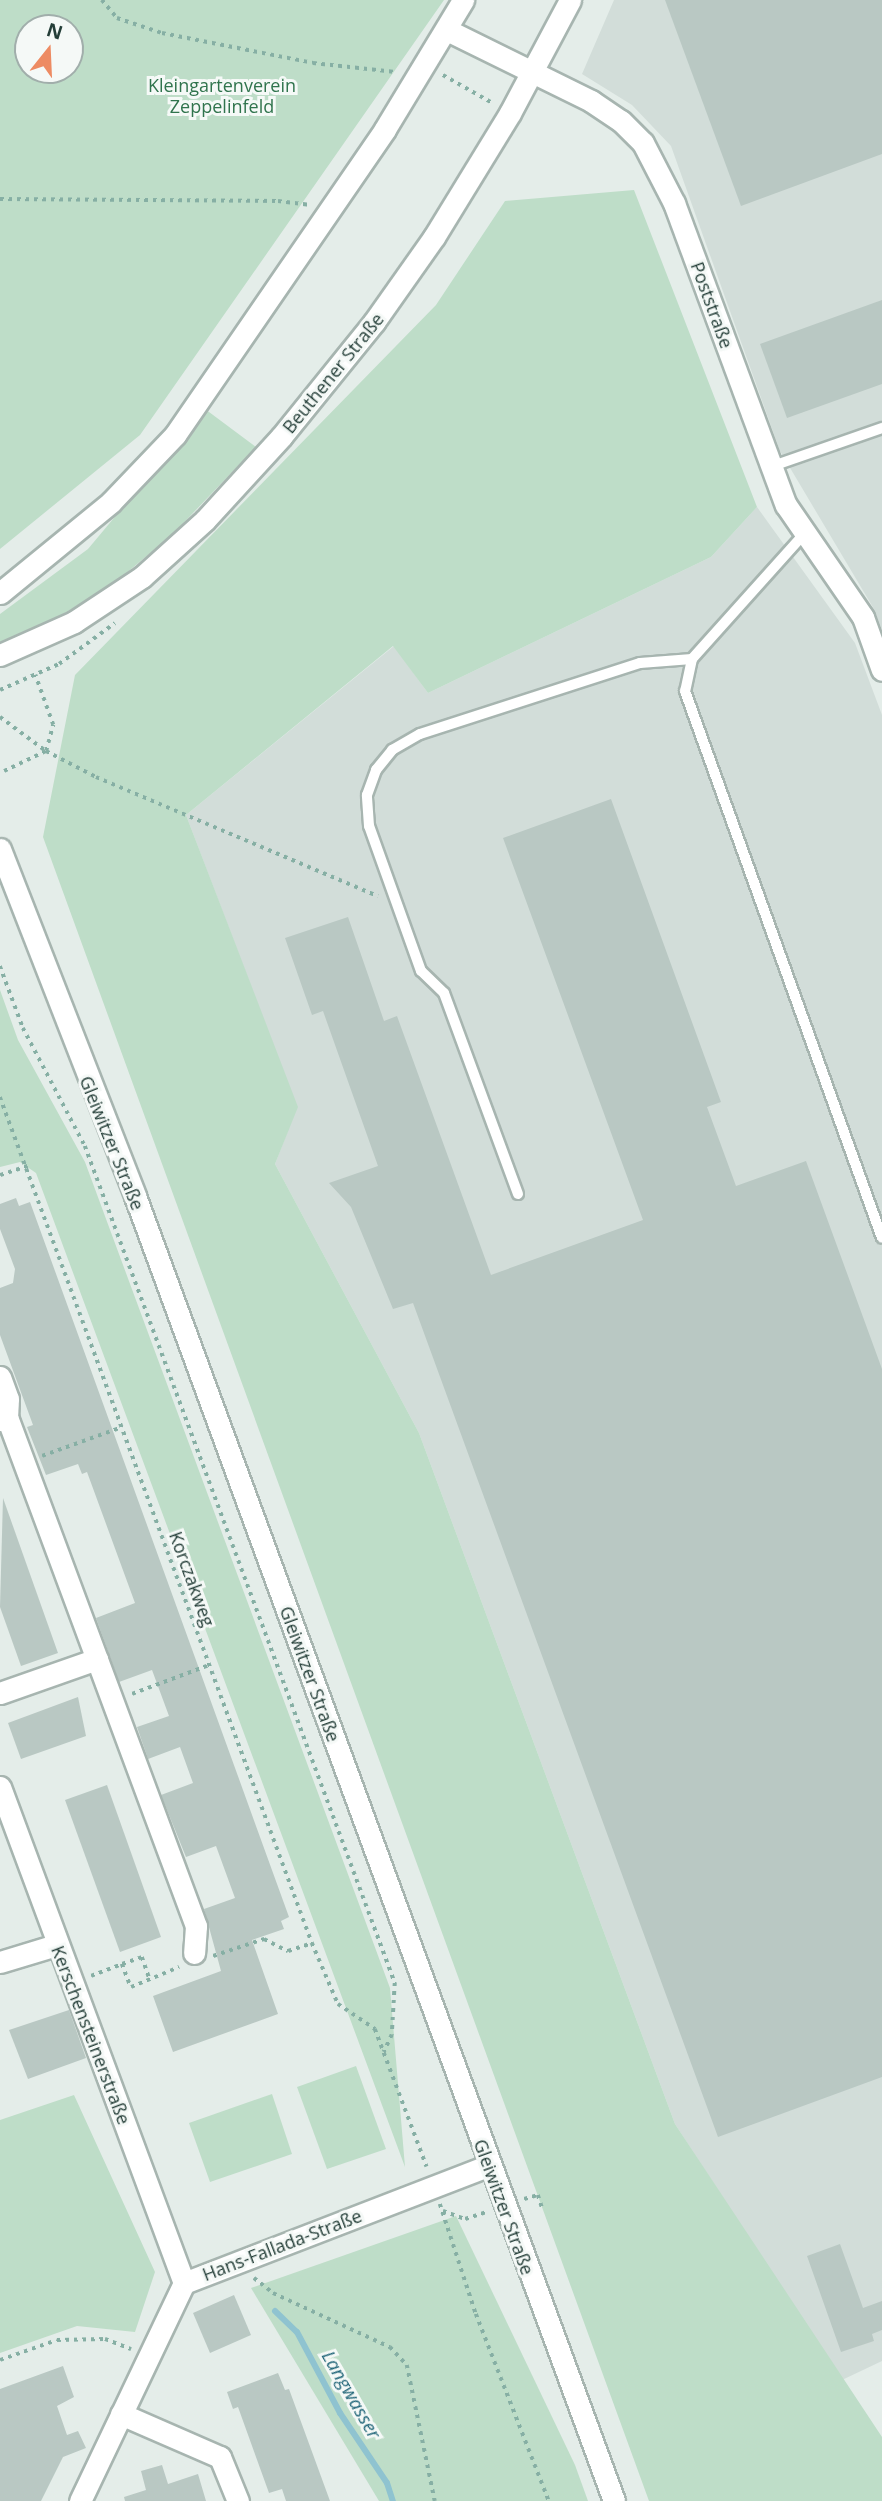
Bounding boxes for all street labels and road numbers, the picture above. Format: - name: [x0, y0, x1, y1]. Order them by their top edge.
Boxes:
- street label: Poststraße: [686, 259, 738, 351]
- street label: Beuthener Straße: [278, 309, 388, 437]
- street label: Gleiwitzer Straße: [75, 1073, 149, 1213]
- street label: Korczakweg: [165, 1529, 219, 1629]
- street label: Gleiwitzer Straße: [275, 1603, 345, 1745]
- street label: Kerschensteinerstraße: [47, 1943, 135, 2127]
- street label: Gleiwitzer Straße: [469, 2136, 539, 2278]
- street label: Hans-Fallada-Straße: [199, 2205, 365, 2285]

